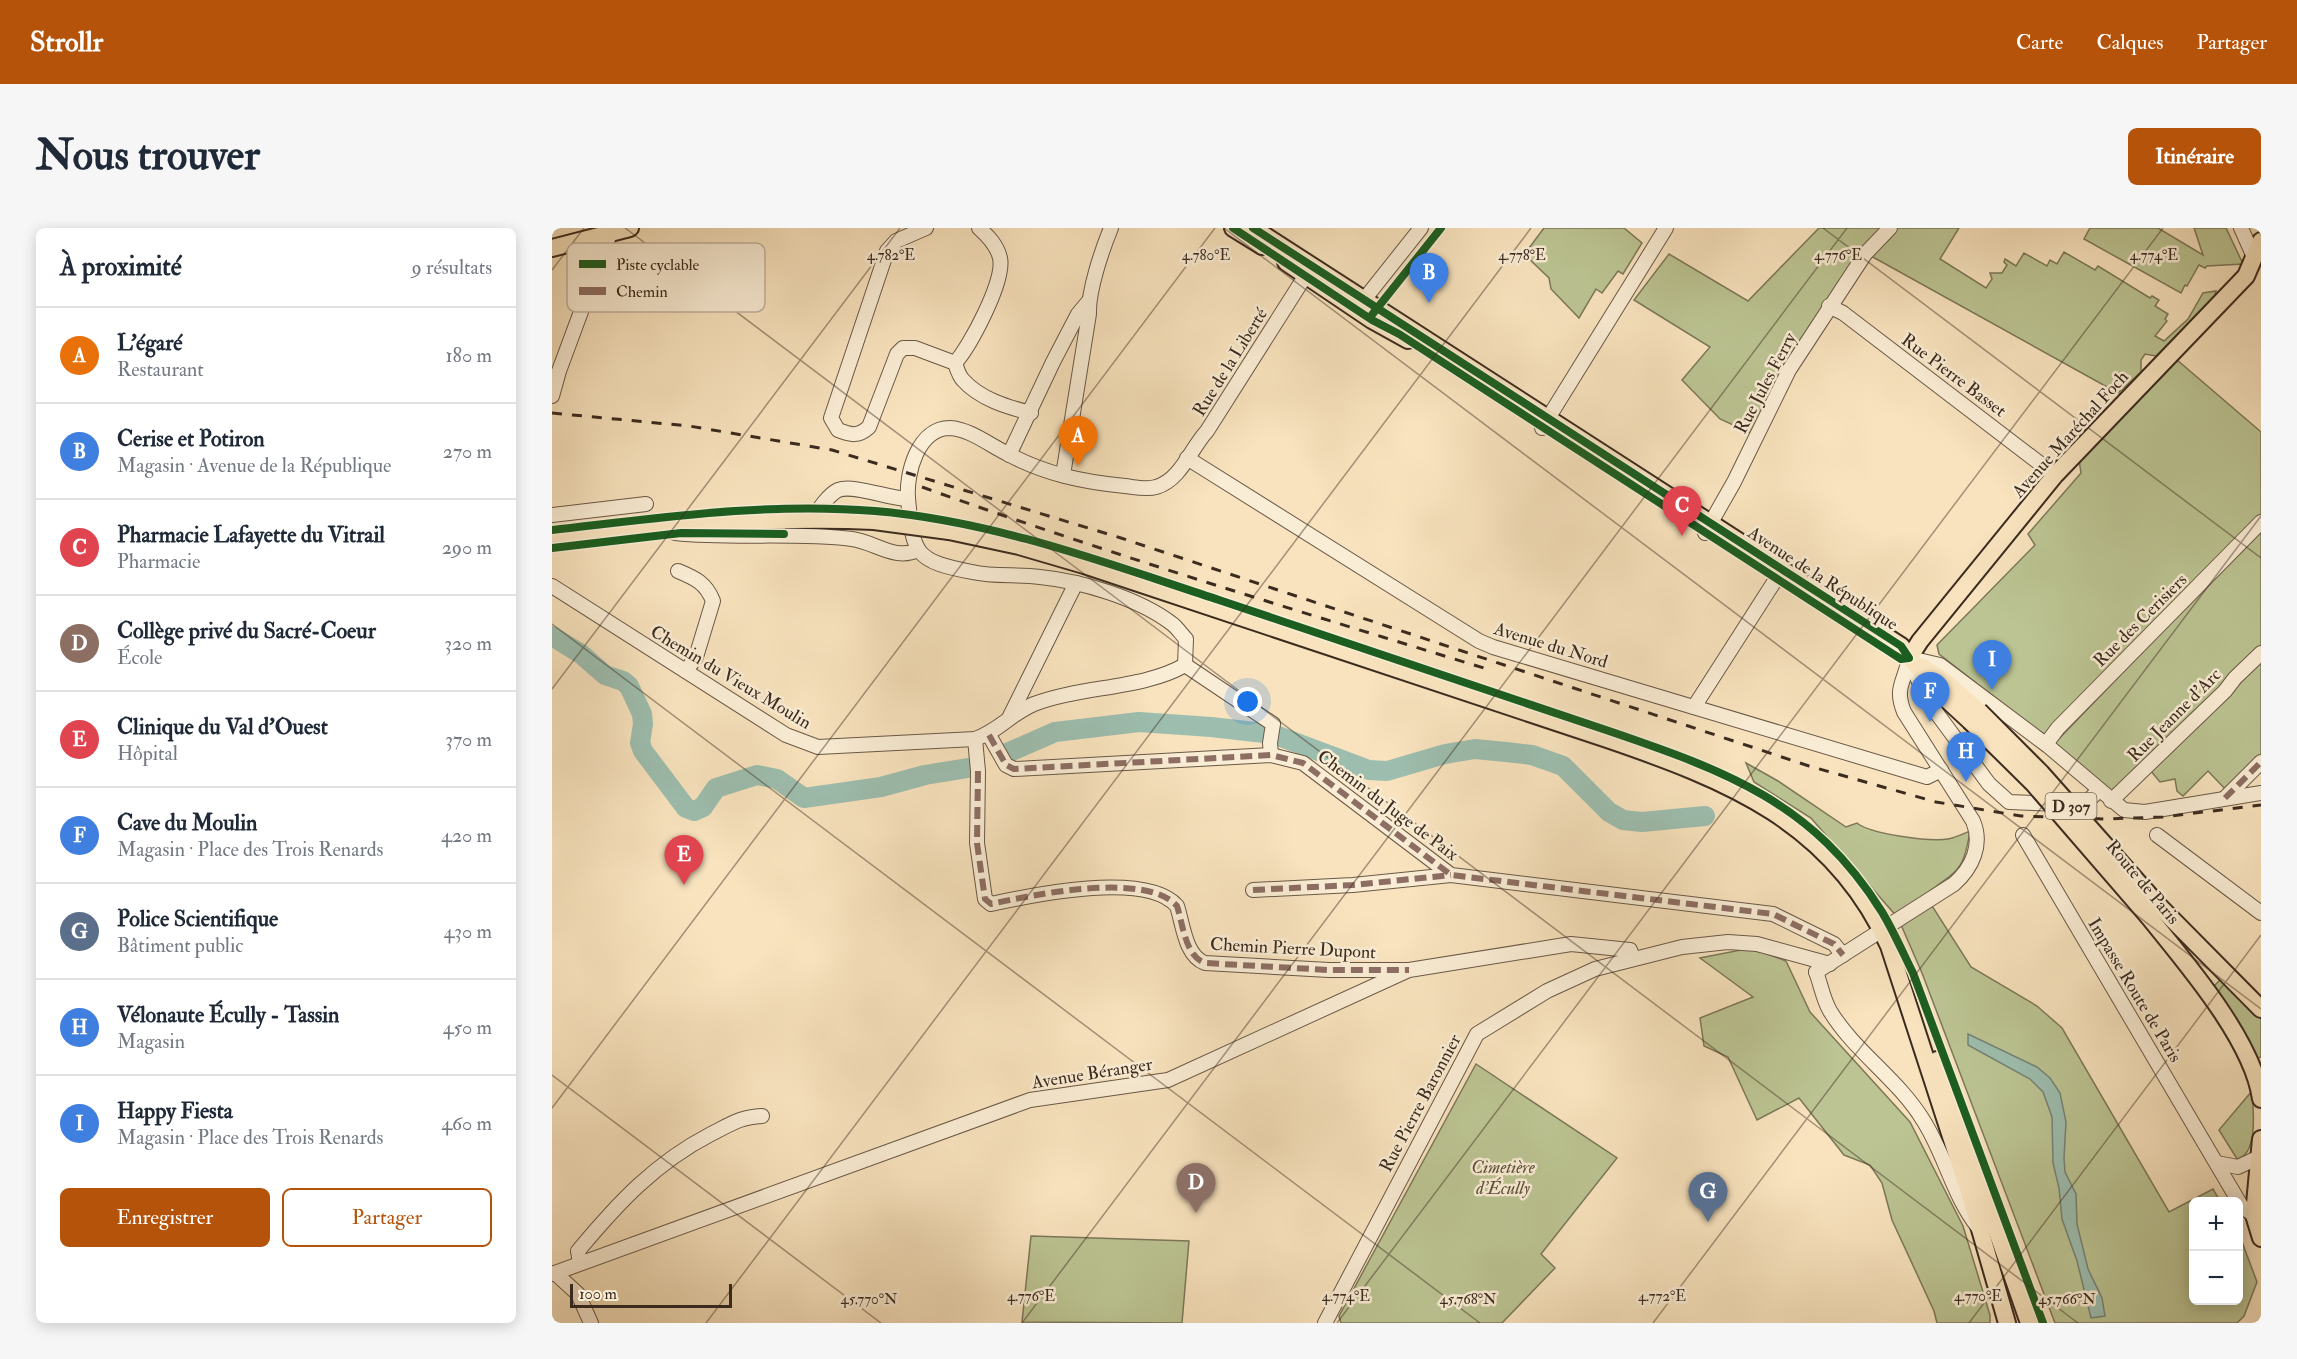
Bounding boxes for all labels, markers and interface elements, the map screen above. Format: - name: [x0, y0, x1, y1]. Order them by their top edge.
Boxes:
- text: Strollr: [30, 25, 103, 60]
- text: Carte: [2016, 29, 2063, 56]
- text: Calques: [2096, 29, 2163, 56]
- text: Partager: [2196, 29, 2267, 56]
- button: Itinéraire: [2128, 128, 2261, 185]
- text: Nous trouver: [36, 130, 260, 182]
- legend: [567, 243, 765, 312]
- text: 4.782°E: [867, 246, 915, 265]
- text: 4.780°E: [1182, 246, 1230, 265]
- text: 4.778°E: [1498, 246, 1546, 265]
- text: 4.776°E: [1814, 246, 1862, 265]
- text: 4.774°E: [2130, 246, 2178, 265]
- text: À proximité: [60, 251, 182, 283]
- pin: B: [1410, 254, 1448, 303]
- text: 9 résultats: [412, 255, 492, 280]
- text: Piste cyclable: [616, 255, 700, 275]
- text: Chemin: [616, 282, 668, 302]
- street label: Rue de la Liberté: [1188, 303, 1273, 421]
- street label: Rue Jules Ferry: [1729, 328, 1802, 438]
- street label: Rue Pierre Basset: [1897, 328, 2011, 422]
- text: L’égaré: [117, 329, 182, 357]
- text: A: [73, 343, 86, 368]
- text: 180 m: [445, 343, 492, 368]
- text: Restaurant: [117, 357, 204, 382]
- street label: Avenue Maréchal Foch: [2006, 365, 2134, 504]
- pin: A: [1058, 416, 1098, 466]
- text: Cerise et Potiron: [117, 425, 265, 453]
- text: B: [73, 439, 86, 464]
- text: 270 m: [443, 439, 492, 464]
- text: Magasin · Avenue de la République: [117, 453, 391, 478]
- pin: C: [1662, 486, 1702, 536]
- text: Pharmacie Lafayette du Vitrail: [117, 521, 385, 549]
- street label: Avenue de la République: [1742, 521, 1903, 636]
- text: C: [72, 535, 87, 560]
- text: 290 m: [442, 535, 492, 560]
- text: Pharmacie: [117, 549, 200, 574]
- street label: Rue des Cerisiers: [2089, 569, 2192, 672]
- text: Collège privé du Sacré-Coeur: [117, 617, 376, 645]
- street label: Avenue du Nord: [1490, 617, 1611, 674]
- street label: Chemin du Vieux Moulin: [646, 620, 815, 735]
- text: D: [71, 631, 88, 656]
- text: 320 m: [444, 631, 492, 656]
- pin: I: [1972, 640, 2012, 690]
- text: École: [117, 645, 162, 670]
- street label: Rue Jeanne d'Arc: [2123, 664, 2226, 767]
- pin: F: [1910, 672, 1950, 722]
- your location: [1233, 687, 1262, 716]
- text: Clinique du Val d'Ouest: [117, 713, 328, 741]
- text: E: [72, 727, 87, 752]
- text: 370 m: [445, 727, 492, 752]
- pin: H: [1946, 732, 1986, 782]
- text: Hôpital: [117, 741, 178, 766]
- street label: Chemin du Juge de Paix: [1313, 745, 1463, 866]
- road number: D 307: [2046, 793, 2096, 819]
- text: Cave du Moulin: [117, 809, 257, 837]
- text: F: [73, 823, 86, 848]
- text: 420 m: [441, 823, 492, 848]
- street label: Route de Paris: [2101, 835, 2185, 929]
- pin: E: [664, 836, 704, 885]
- text: Magasin · Place des Trois Renards: [117, 837, 383, 862]
- text: Police Scientifique: [117, 905, 278, 933]
- street label: Impasse Route de Paris: [2082, 914, 2187, 1067]
- text: G: [71, 919, 88, 944]
- text: 430 m: [444, 919, 492, 944]
- text: Bâtiment public: [117, 933, 243, 958]
- street label: Chemin Pierre Dupont: [1209, 933, 1377, 964]
- text: Vélonaute Écully - Tassin: [117, 1001, 339, 1029]
- text: H: [71, 1015, 88, 1040]
- text: 450 m: [443, 1015, 492, 1040]
- text: Magasin: [117, 1029, 185, 1054]
- street label: Rue Pierre Baronnier: [1374, 1030, 1467, 1176]
- street label: Avenue Béranger: [1029, 1053, 1154, 1095]
- text: Happy Fiesta: [117, 1097, 233, 1125]
- text: I: [75, 1111, 84, 1136]
- text: 460 m: [441, 1111, 492, 1136]
- text: Magasin · Place des Trois Renards: [117, 1125, 383, 1150]
- park label: Cimetière d'Écully: [1471, 1156, 1536, 1200]
- pin: D: [1176, 1164, 1216, 1213]
- pin: G: [1688, 1172, 1728, 1222]
- button: Enregistrer: [60, 1188, 270, 1247]
- button: Partager: [282, 1188, 492, 1247]
- map controls: [2189, 1197, 2243, 1305]
- button: +: [2189, 1197, 2243, 1251]
- button: −: [2189, 1251, 2243, 1305]
- scale bar: [570, 1281, 732, 1308]
- text: 100 m: [579, 1284, 617, 1304]
- text: 4.776°E: [1007, 1287, 1055, 1306]
- text: 4.774°E: [1322, 1287, 1370, 1306]
- text: 4.772°E: [1638, 1287, 1686, 1306]
- text: 4.770°E: [1954, 1287, 2002, 1306]
- text: 45.770°N: [841, 1290, 898, 1309]
- text: 45.768°N: [1440, 1290, 1497, 1309]
- text: 45.766°N: [2038, 1290, 2096, 1309]

